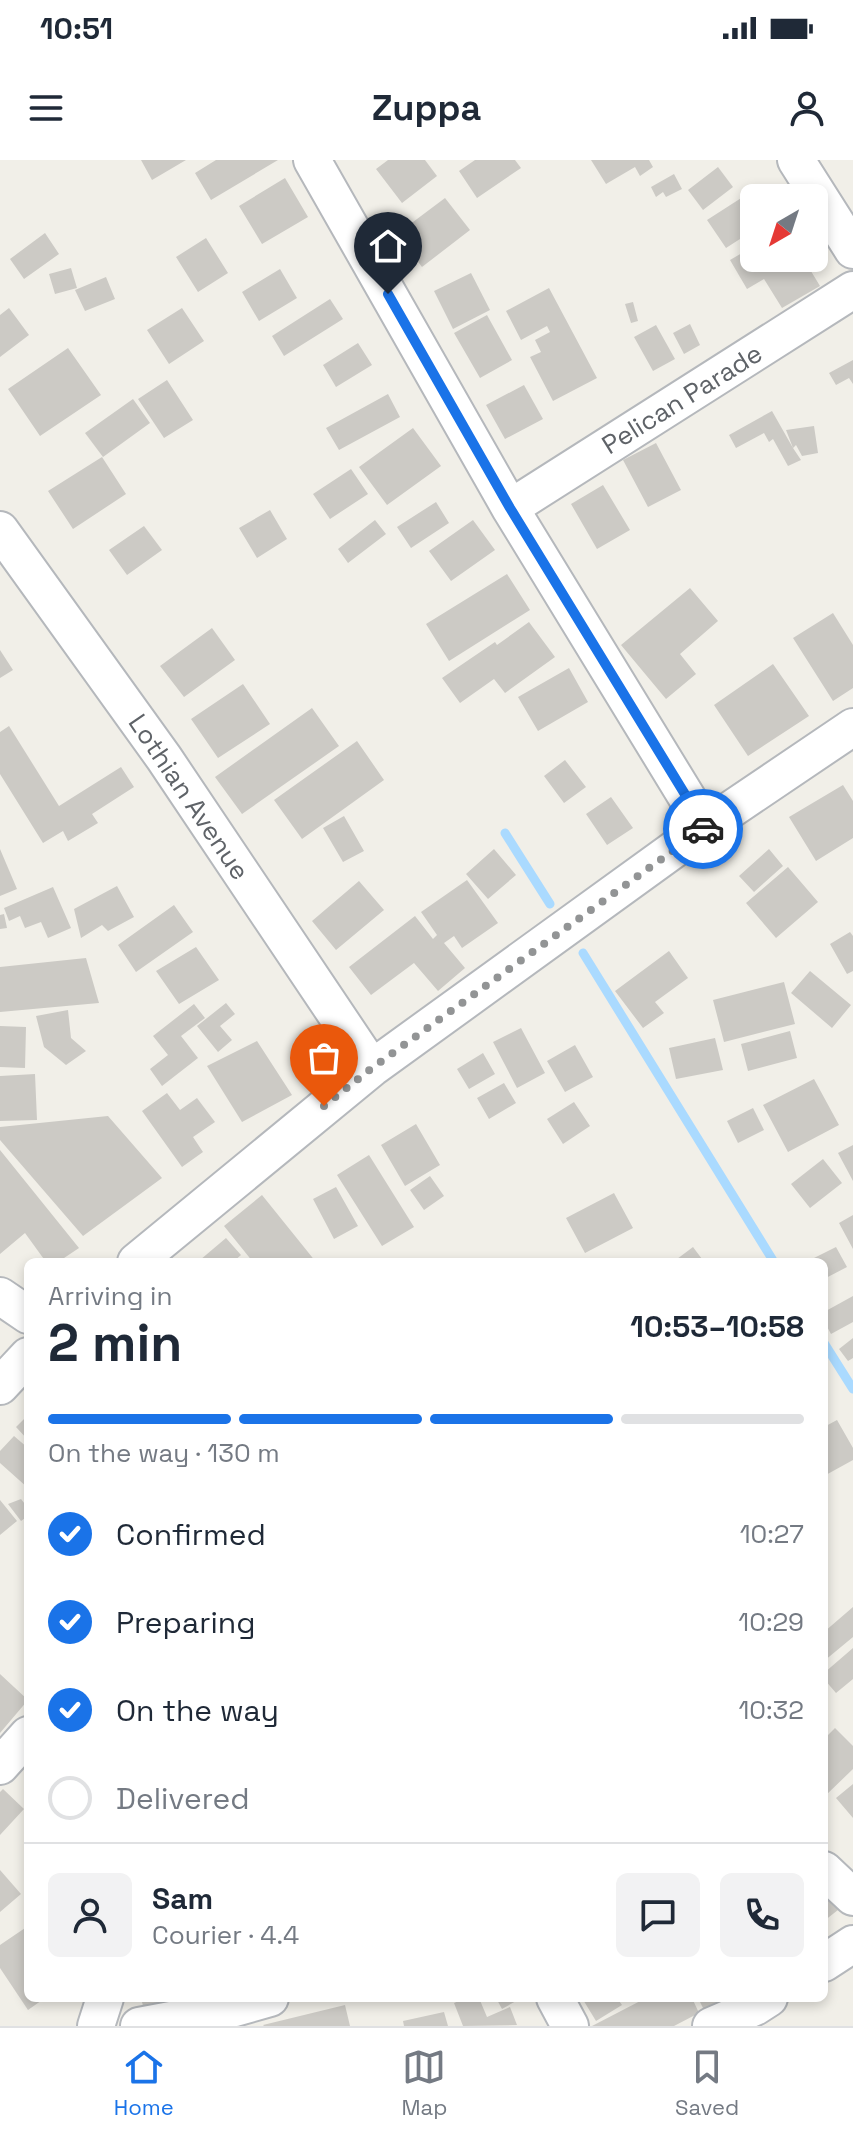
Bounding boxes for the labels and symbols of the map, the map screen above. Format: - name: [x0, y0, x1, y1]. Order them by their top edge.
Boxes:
- north arrow: [740, 184, 828, 272]
- pin: [354, 212, 422, 294]
- street label: Pelican Parade: [595, 336, 769, 462]
- street label: Lothian Avenue: [121, 707, 257, 887]
- courier: [663, 789, 743, 869]
- pin: [290, 1024, 358, 1106]

